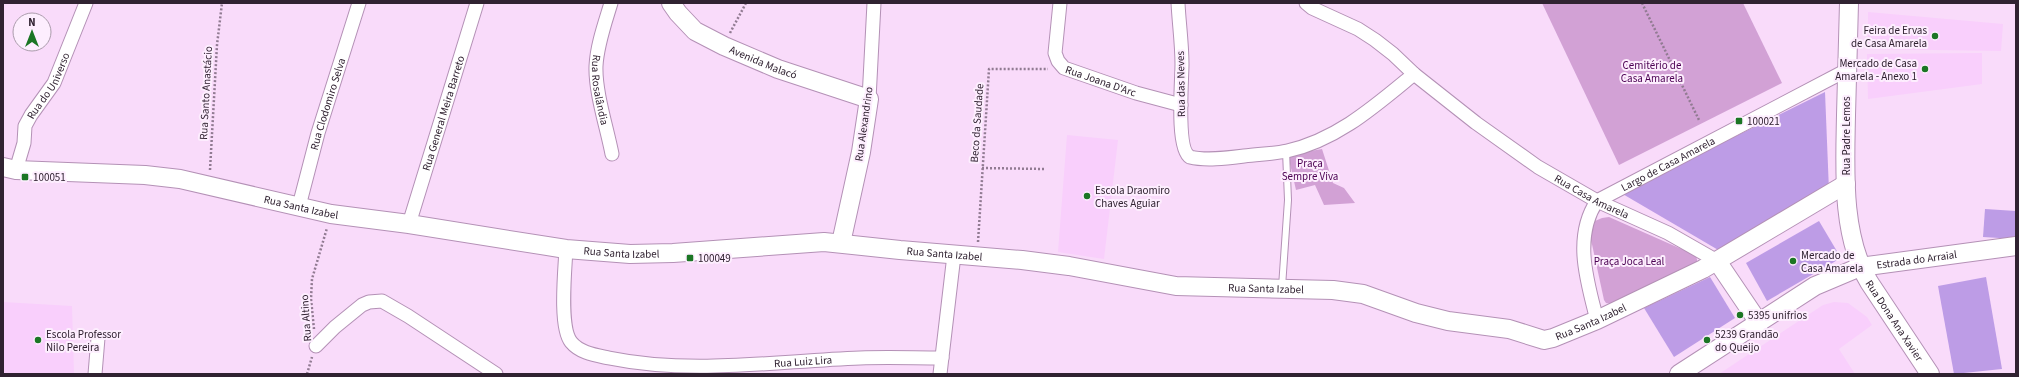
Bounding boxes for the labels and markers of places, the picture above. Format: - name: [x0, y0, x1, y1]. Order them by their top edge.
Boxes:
- place label: Feira de Ervas de Casa Amarela: [1851, 23, 1927, 51]
- marker: Feira de Ervas de Casa Amarela: [1930, 31, 1940, 41]
- place label: Mercado de Casa Amarela - Anexo 1: [1835, 56, 1917, 84]
- marker: Mercado de Casa Amarela - Anexo 1: [1920, 64, 1930, 74]
- place label: 100021: [1747, 114, 1780, 129]
- marker: 100021: [1734, 116, 1744, 126]
- place label: 100051: [33, 170, 66, 185]
- marker: 100051: [20, 172, 30, 182]
- place label: Escola Draomiro Chaves Aguiar: [1095, 183, 1170, 211]
- marker: Escola Draomiro Chaves Aguiar: [1082, 191, 1092, 201]
- place label: Mercado de Casa Amarela: [1801, 248, 1863, 276]
- place label: 100049: [698, 251, 731, 266]
- marker: 100049: [685, 253, 695, 263]
- marker: Mercado de Casa Amarela: [1788, 256, 1798, 266]
- place label: 5395 unifrios: [1748, 308, 1807, 323]
- marker: 5395 unifrios: [1735, 310, 1745, 320]
- place label: Escola Professor Nilo Pereira: [46, 327, 121, 355]
- place label: 5239 Grandão do Queijo: [1715, 327, 1779, 355]
- marker: Escola Professor Nilo Pereira: [33, 335, 43, 345]
- marker: 5239 Grandão do Queijo: [1702, 335, 1712, 345]

